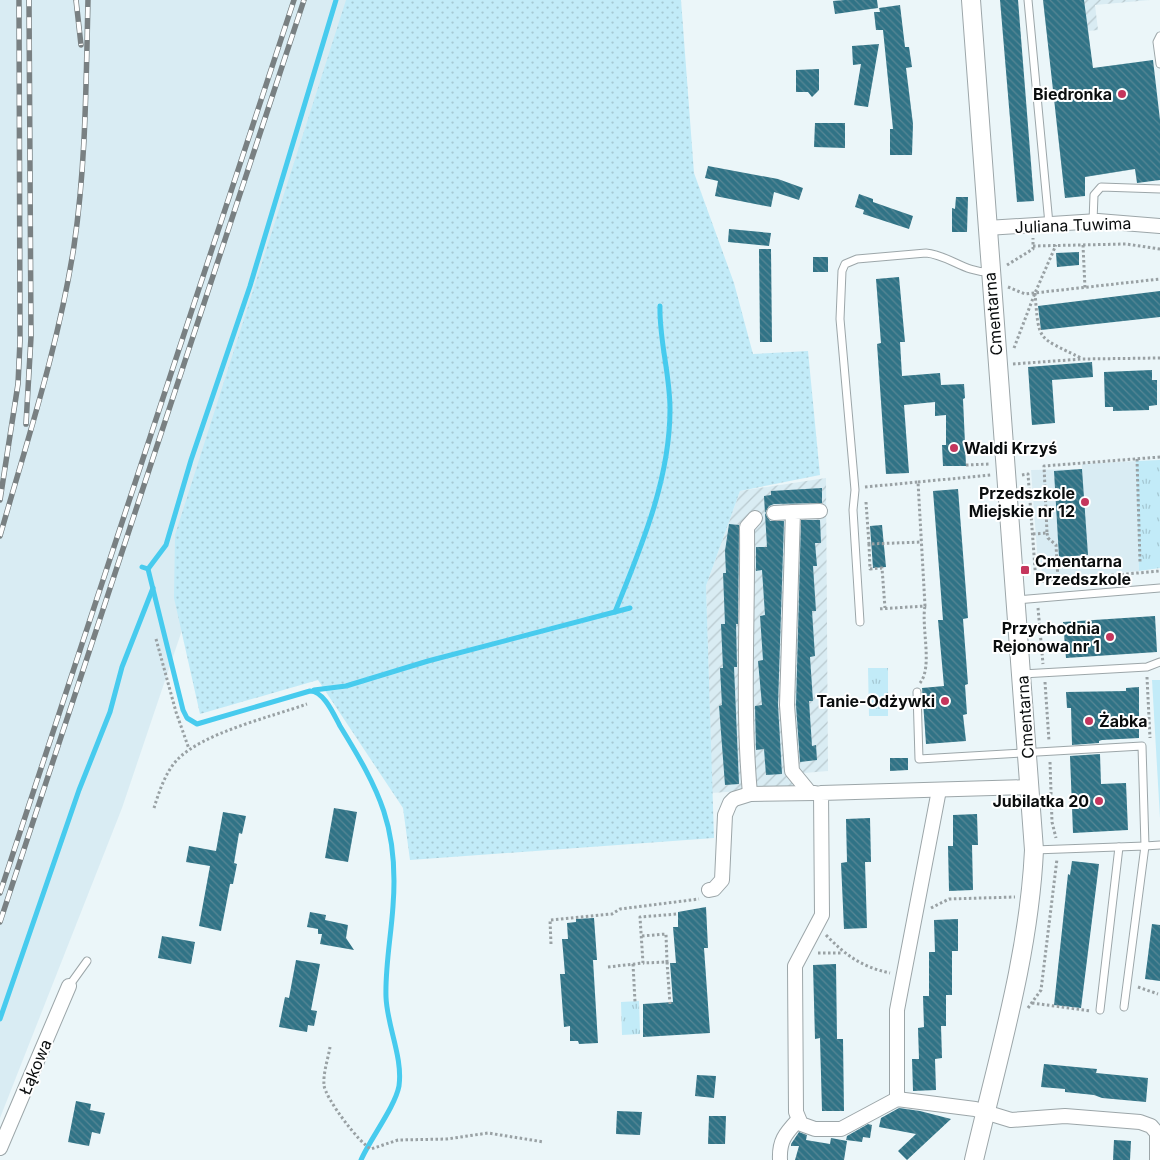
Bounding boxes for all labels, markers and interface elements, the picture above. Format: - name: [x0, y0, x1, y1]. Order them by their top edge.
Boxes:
- place label: Biedronka: [1033, 84, 1112, 104]
- marker: Biedronka: [1116, 88, 1128, 100]
- street label: Juliana Tuwima: [1014, 213, 1132, 237]
- street label: Cmentarna: [979, 272, 1007, 356]
- place label: Waldi Krzyś: [964, 438, 1057, 458]
- marker: Waldi Krzyś: [948, 442, 960, 454]
- place label: Przedszkole Miejskie nr 12: [969, 483, 1075, 521]
- marker: Przedszkole Miejskie nr 12: [1079, 496, 1091, 508]
- place label: Cmentarna Przedszkole: [1035, 551, 1131, 589]
- marker: Cmentarna Przedszkole: [1019, 564, 1031, 576]
- place label: Przychodnia Rejonowa nr 1: [993, 618, 1100, 656]
- marker: Przychodnia Rejonowa nr 1: [1104, 631, 1116, 643]
- street label: Cmentarna: [1012, 675, 1038, 759]
- place label: Tanie-Odżywki: [816, 691, 935, 711]
- marker: Tanie-Odżywki: [939, 695, 951, 707]
- place label: Żabka: [1099, 711, 1148, 731]
- marker: Żabka: [1083, 715, 1095, 727]
- place label: Jubilatka 20: [993, 791, 1089, 811]
- marker: Jubilatka 20: [1093, 795, 1105, 807]
- street label: Łąkowa: [14, 1036, 56, 1098]

